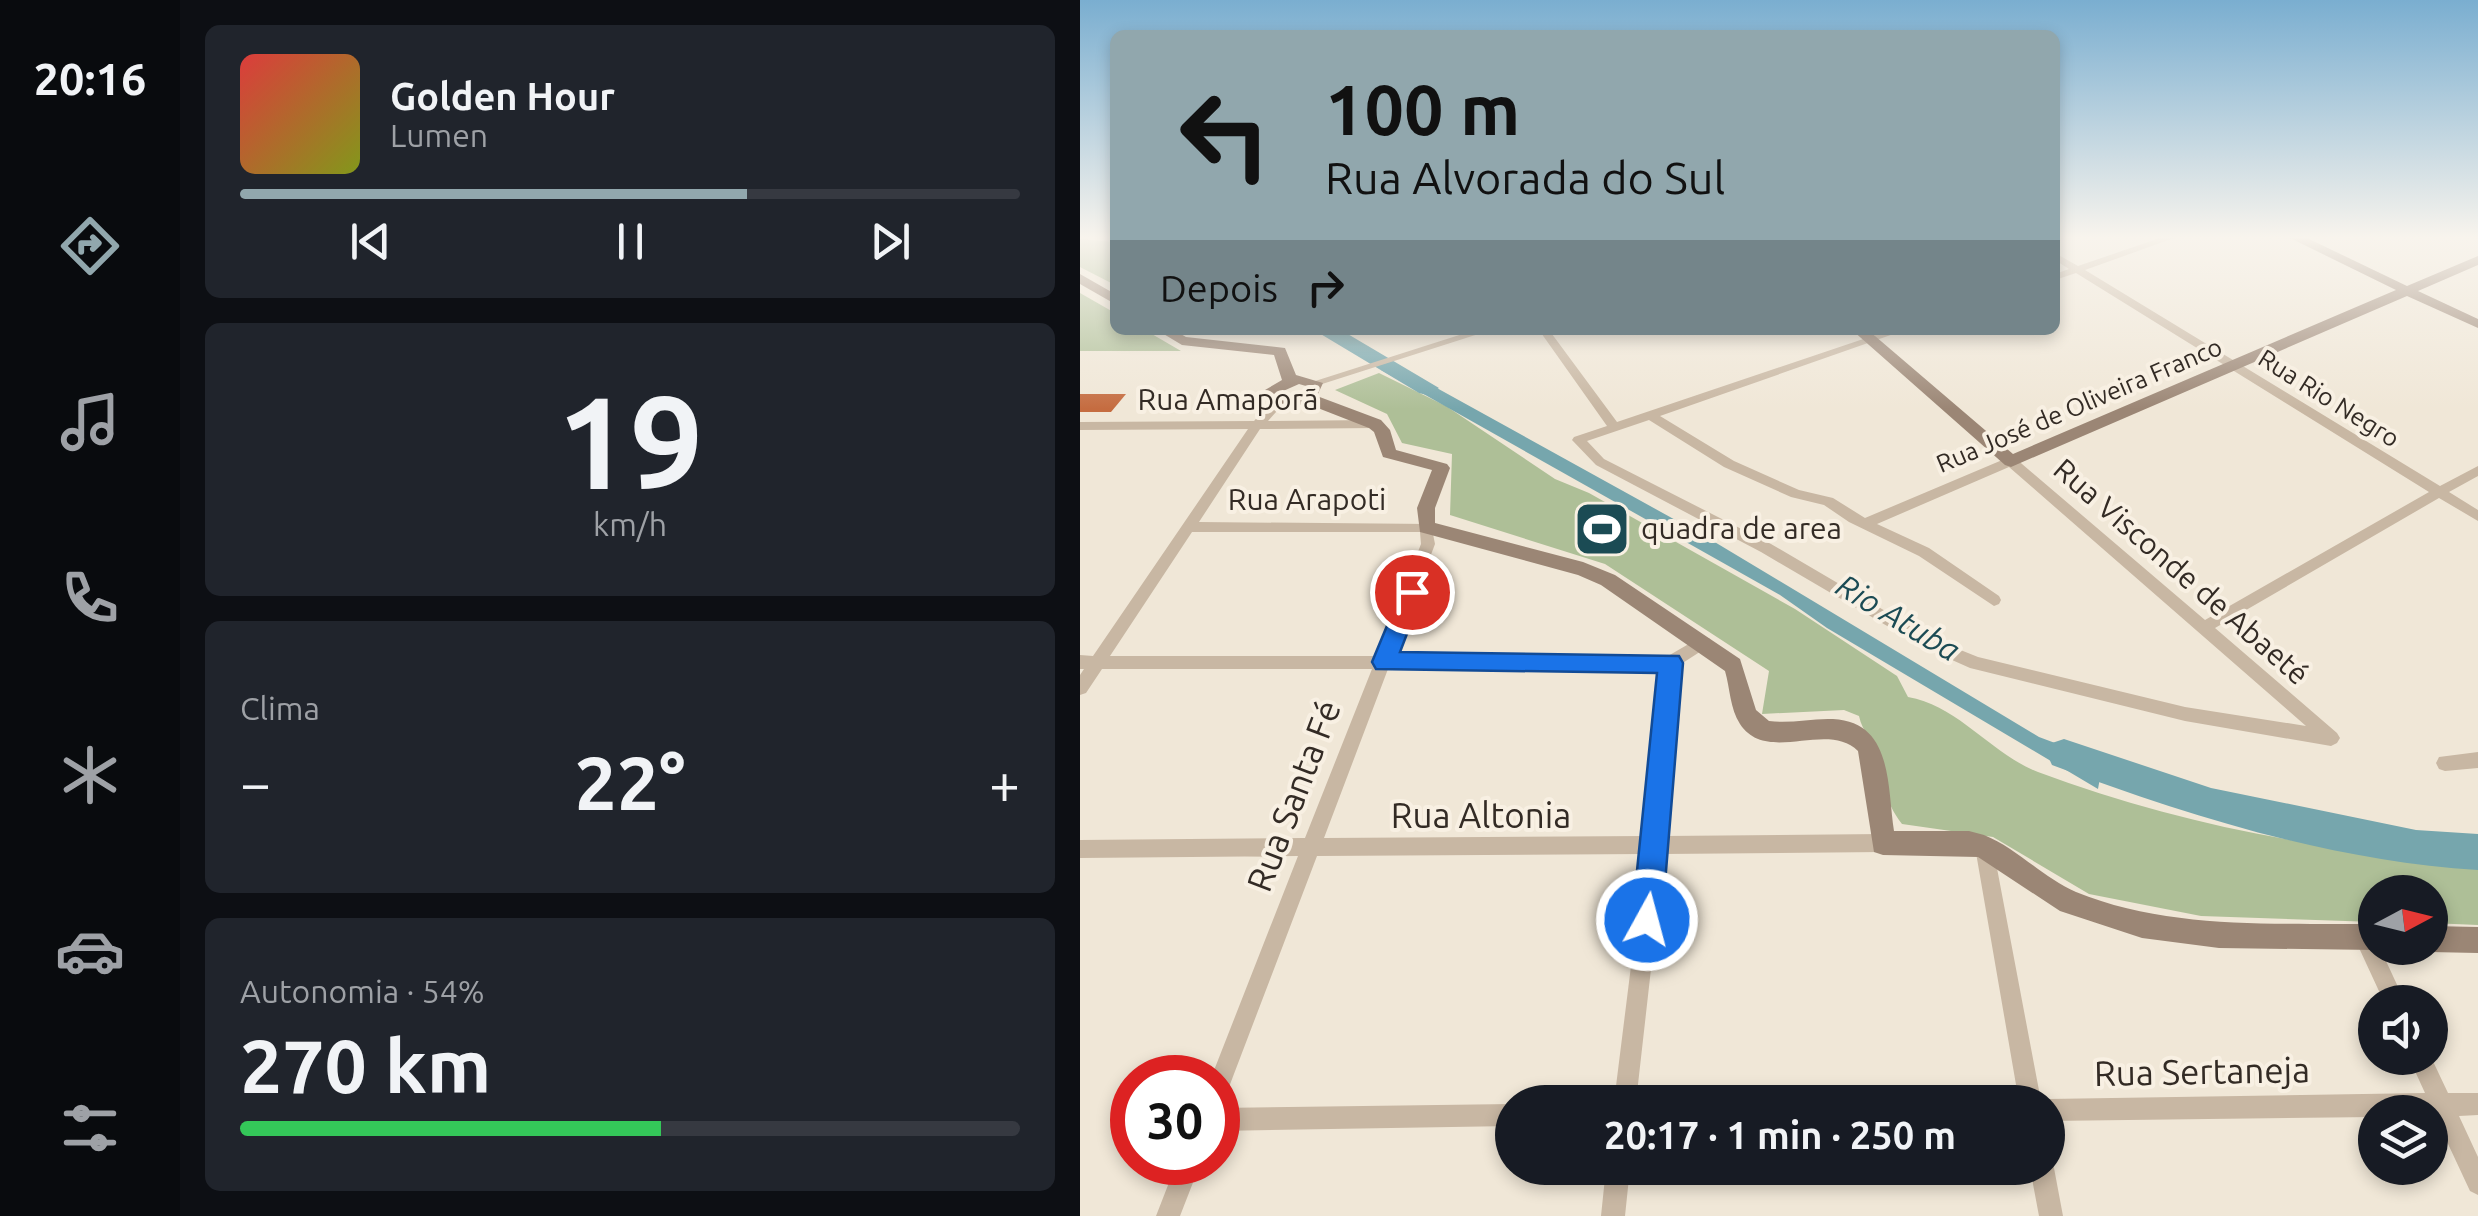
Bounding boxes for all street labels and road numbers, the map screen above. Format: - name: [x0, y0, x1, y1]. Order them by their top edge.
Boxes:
- street label: Rua José de Oliveira Franco: [1932, 332, 2226, 478]
- street label: Rua Rio Negro: [2253, 344, 2405, 452]
- street label: Rua Amaporã: [1138, 382, 1318, 416]
- street label: Rua Visconde de Abaeté: [2047, 451, 2316, 691]
- street label: Rua Arapoti: [1228, 482, 1386, 516]
- street label: Rua Santa Fé: [1238, 694, 1348, 897]
- street label: Rua Altonia: [1391, 795, 1571, 835]
- street label: Rua Sertaneja: [2094, 1049, 2310, 1093]

